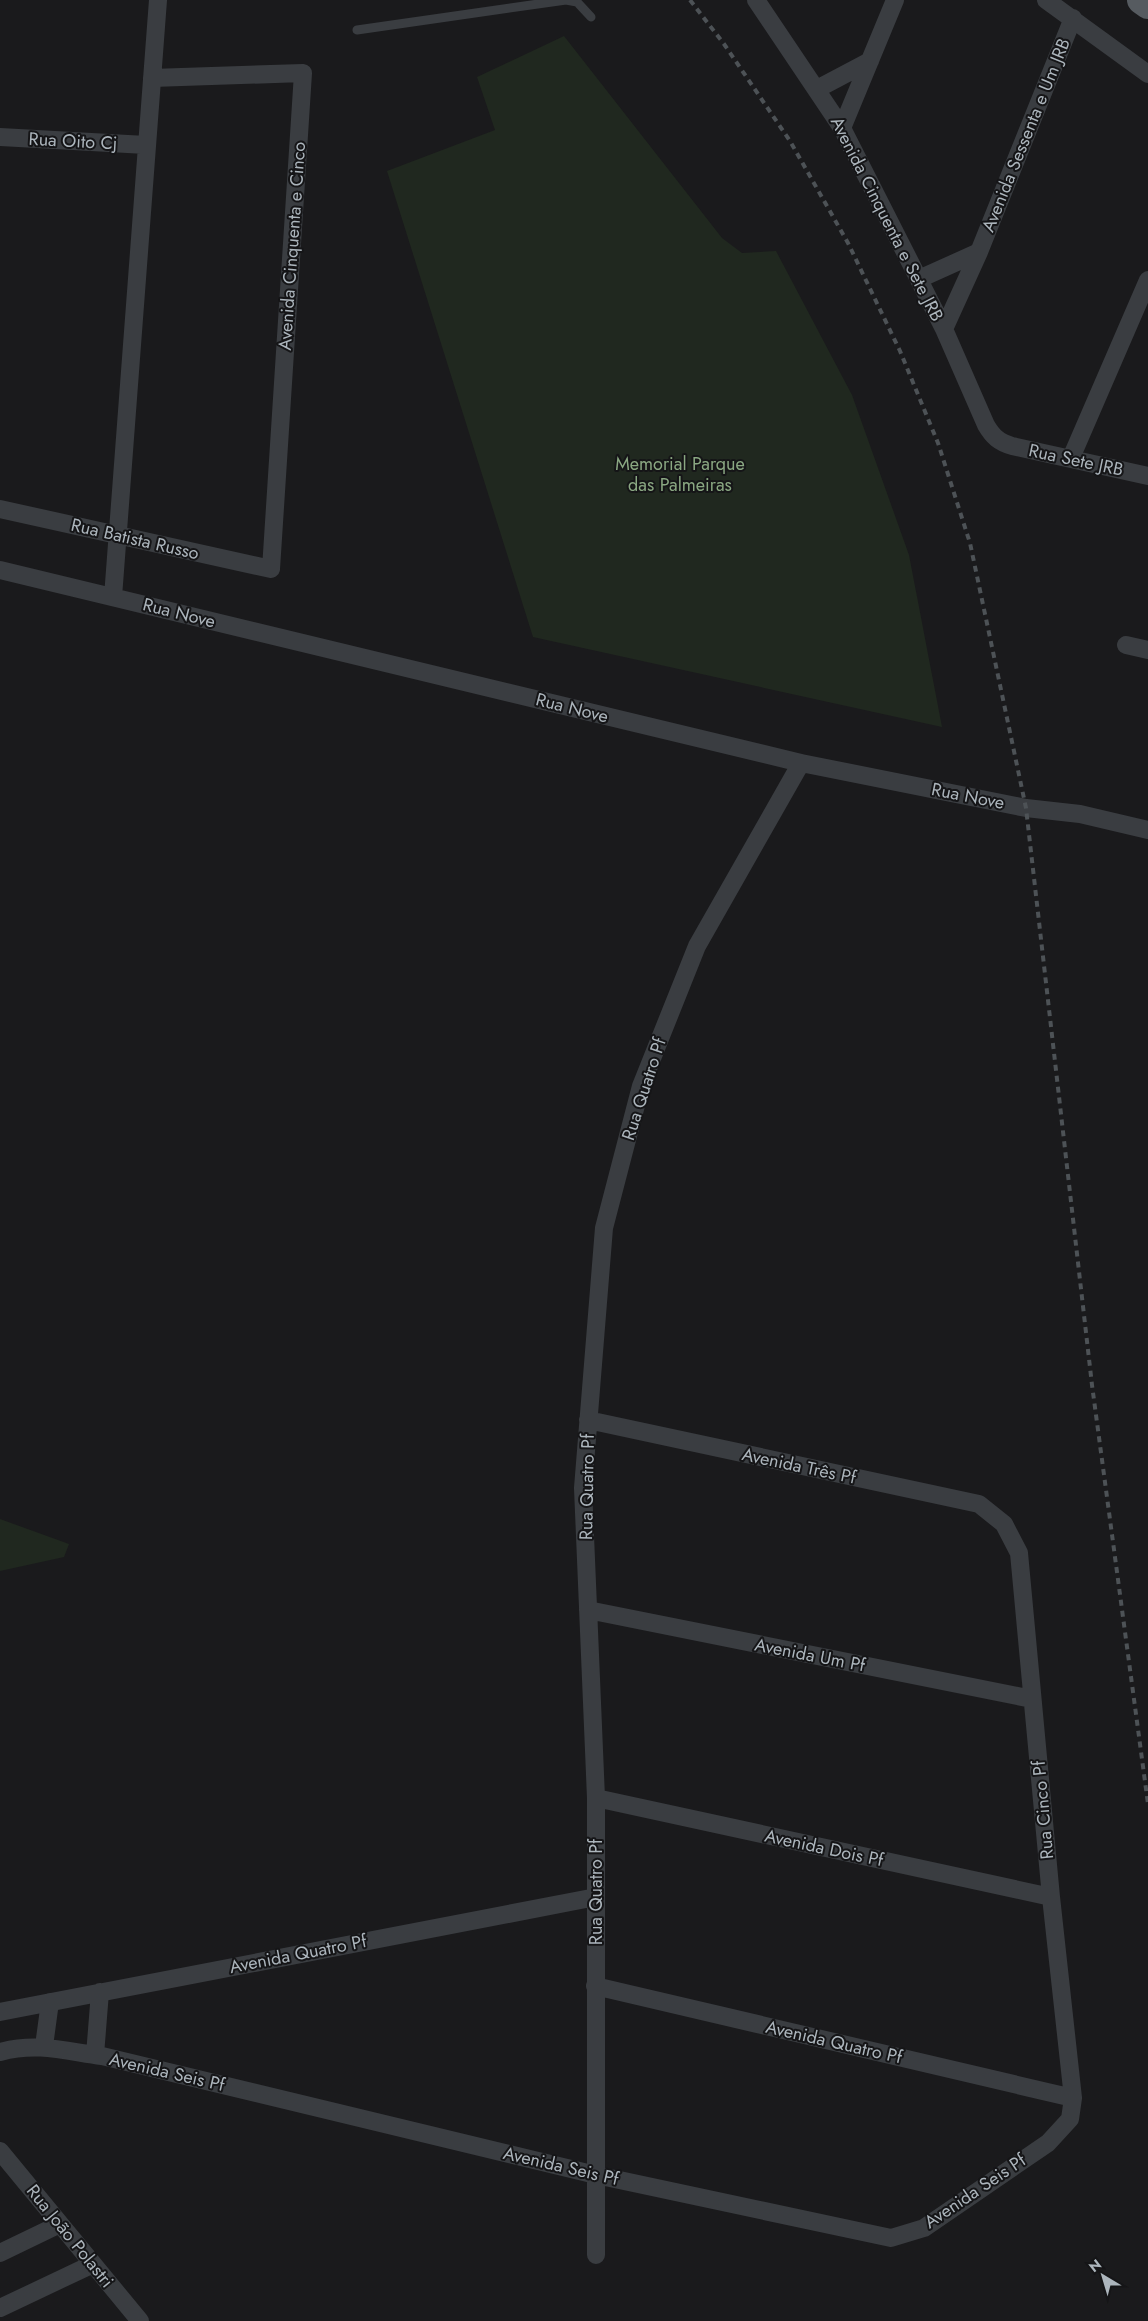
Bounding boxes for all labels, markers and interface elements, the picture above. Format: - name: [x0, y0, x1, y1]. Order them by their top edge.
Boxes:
- street label: Avenida Sessenta e Um JRB: [975, 34, 1077, 236]
- street label: Avenida Cinquenta e Sete JRB: [824, 112, 950, 326]
- street label: Rua Oito Cj: [28, 126, 118, 156]
- street label: Avenida Cinquenta e Cinco: [272, 141, 312, 351]
- street label: Rua Sete JRB: [1026, 437, 1126, 483]
- park label: Memorial Parque das Palmeiras: [615, 451, 745, 498]
- street label: Rua Batista Russo: [68, 512, 202, 566]
- street label: Rua Nove: [140, 591, 218, 635]
- street label: Rua Nove: [533, 686, 611, 730]
- street label: Rua Nove: [929, 776, 1007, 816]
- street label: Rua Quatro Pf: [615, 1034, 673, 1144]
- street label: Rua Quatro Pf: [573, 1433, 601, 1540]
- street label: Avenida Três Pf: [740, 1441, 859, 1491]
- street label: Avenida Um Pf: [753, 1632, 868, 1679]
- street label: Rua Cinco Pf: [1026, 1759, 1060, 1860]
- street label: Avenida Dois Pf: [762, 1823, 887, 1873]
- street label: Rua Quatro Pf: [583, 1838, 609, 1945]
- street label: Avenida Quatro Pf: [227, 1928, 370, 1980]
- street label: Avenida Quatro Pf: [763, 2014, 906, 2071]
- street label: Avenida Seis Pf: [107, 2046, 228, 2098]
- street label: Avenida Seis Pf: [501, 2140, 622, 2192]
- street label: Avenida Seis Pf: [919, 2147, 1032, 2235]
- street label: Rua João Polastri: [20, 2179, 120, 2293]
- north arrow: [1078, 2251, 1128, 2301]
- text: N: [1084, 2254, 1106, 2277]

